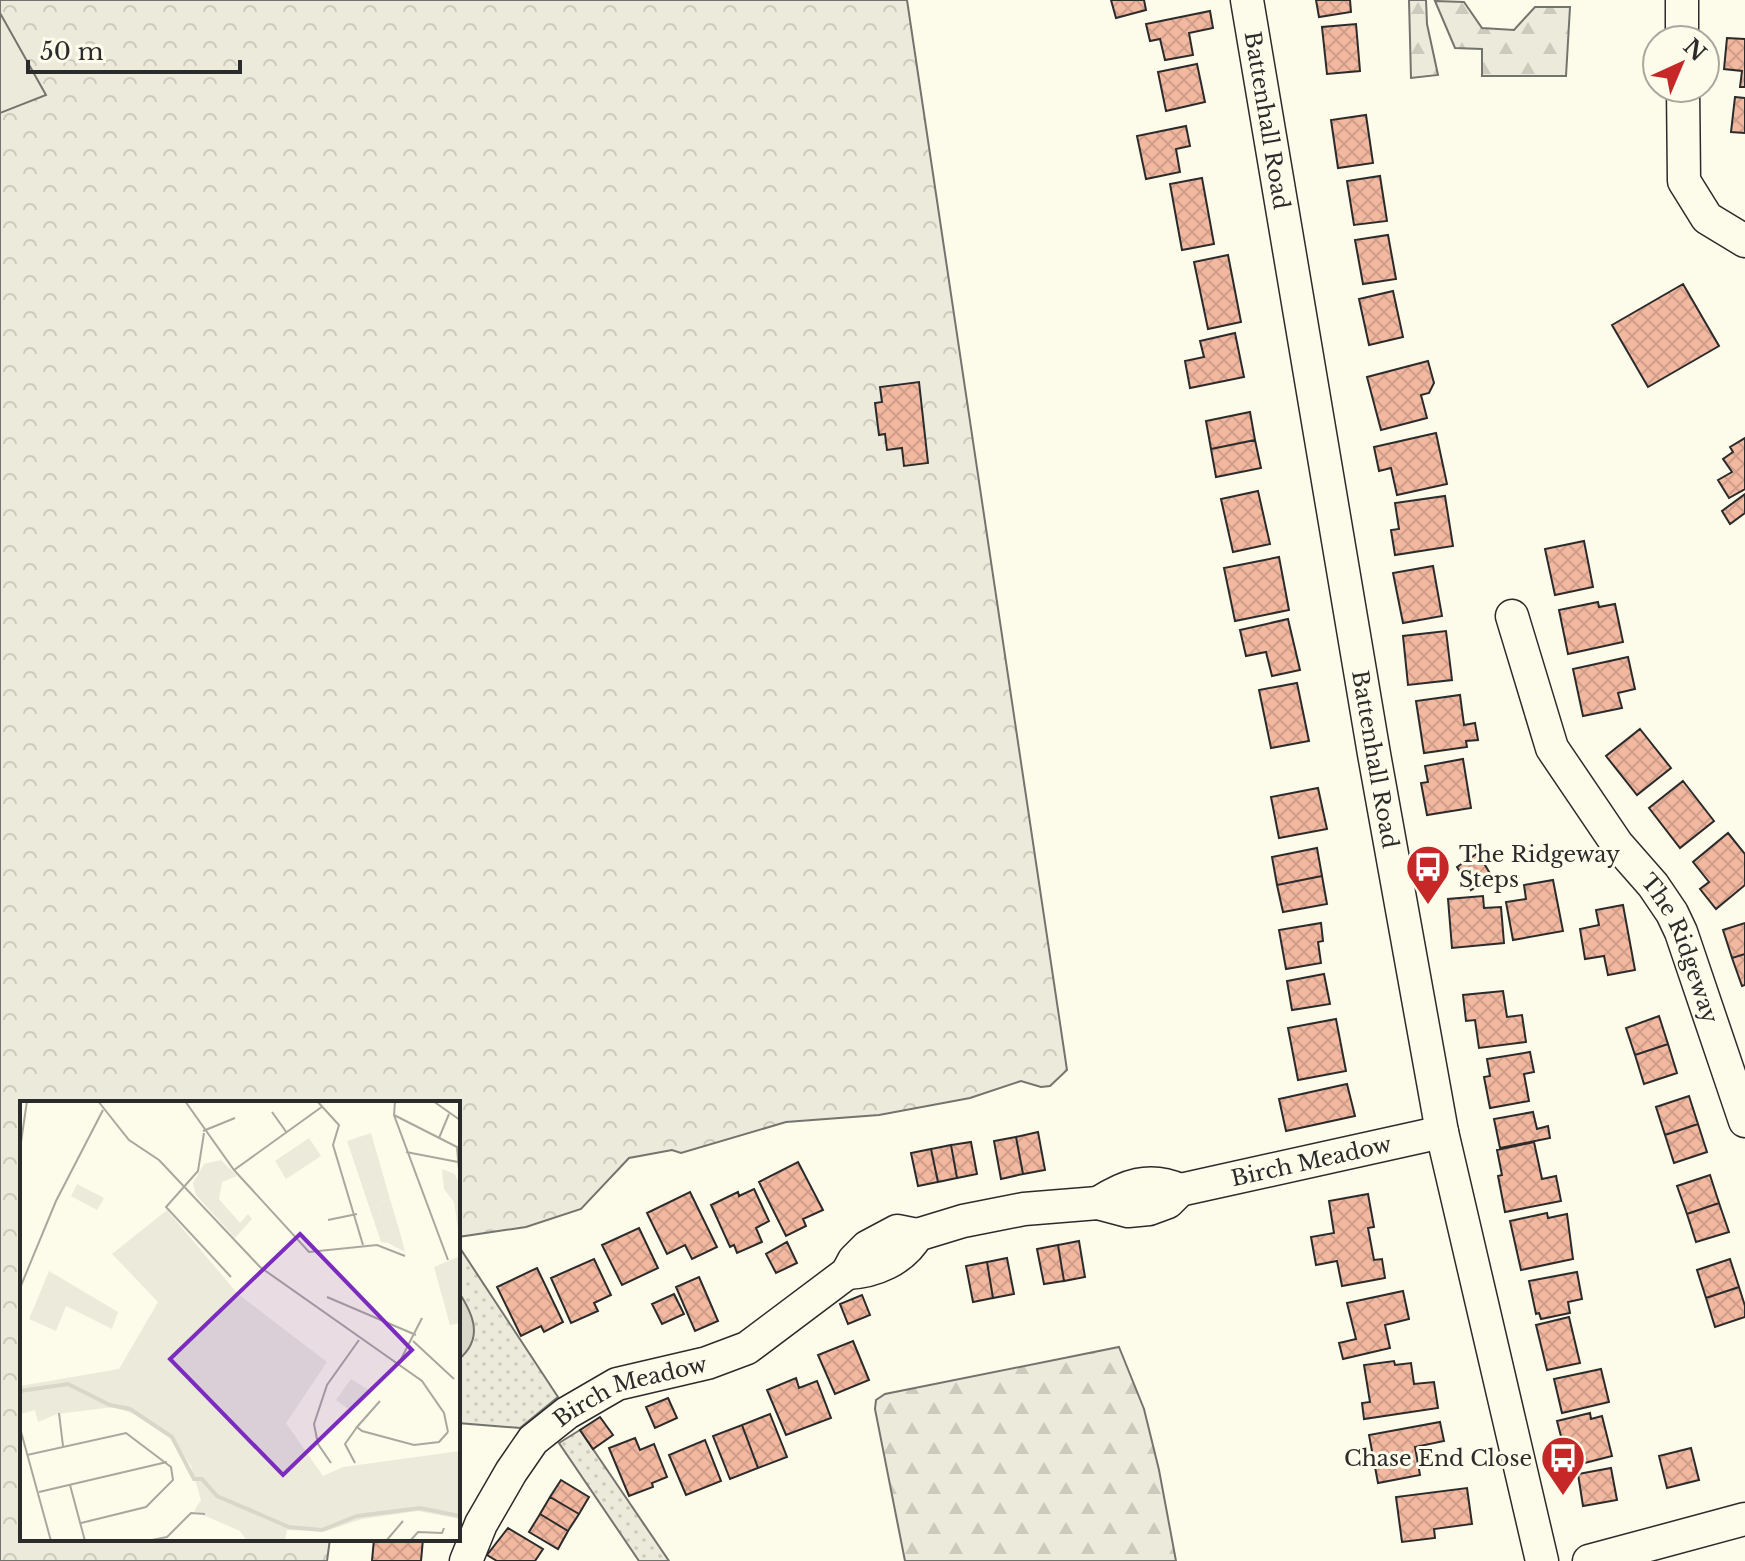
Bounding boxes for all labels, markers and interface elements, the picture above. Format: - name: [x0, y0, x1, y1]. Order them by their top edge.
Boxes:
- scale bar: [28, 24, 240, 74]
- north arrow: [1641, 24, 1721, 104]
- street label: Battenhall Road: [1239, 29, 1296, 211]
- text: N: [1678, 33, 1712, 67]
- text: 50 m: [40, 37, 104, 66]
- street label: Battenhall Road: [1347, 668, 1404, 850]
- place label: The Ridgeway Steps: [1459, 841, 1620, 893]
- bus stop icon: The Ridgeway Steps: [1404, 843, 1452, 906]
- street label: The Ridgeway: [1636, 868, 1724, 1027]
- inset map: [20, 1101, 460, 1541]
- street label: Birch Meadow: [1228, 1130, 1394, 1192]
- street label: Birch Meadow: [548, 1350, 710, 1432]
- bus stop icon: Chase End Close: [1539, 1434, 1587, 1497]
- place label: Chase End Close: [1344, 1445, 1532, 1472]

